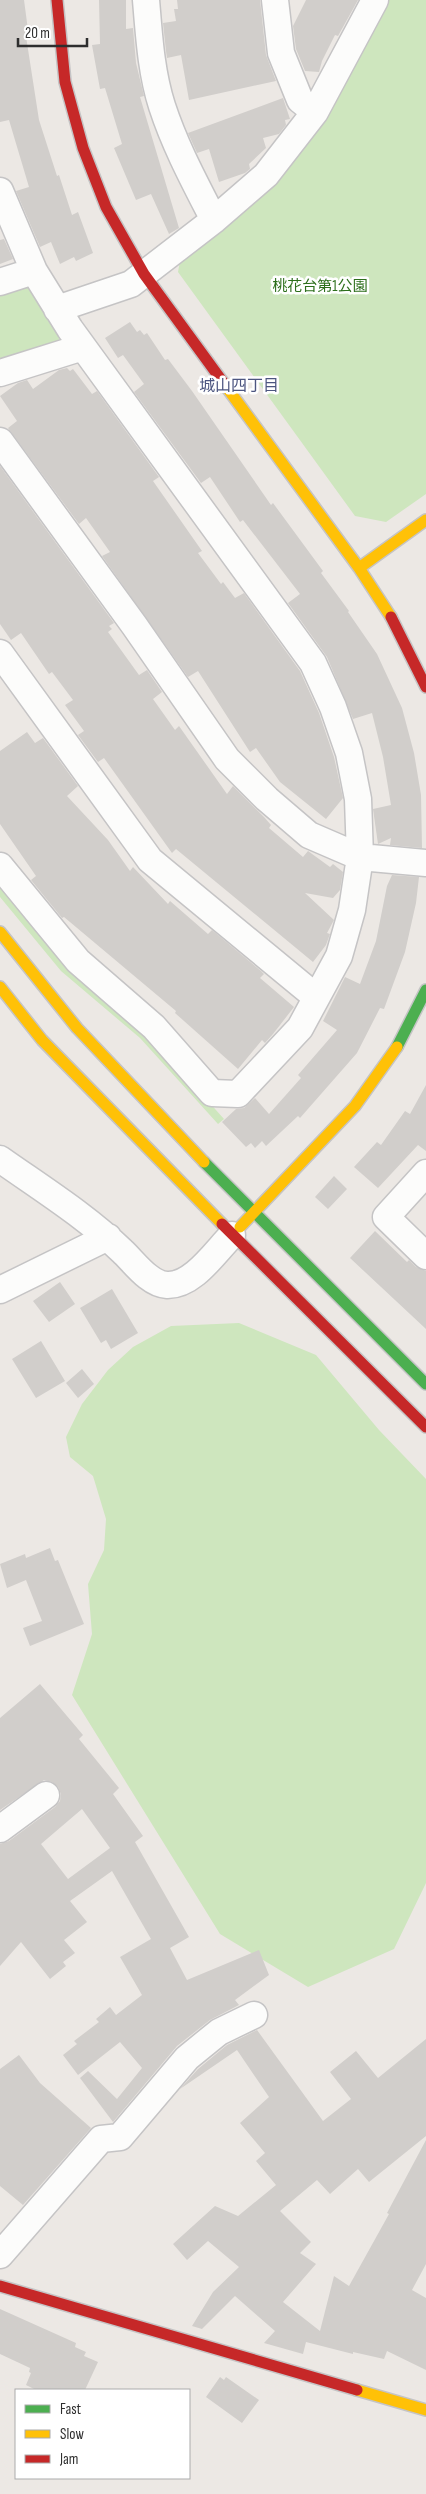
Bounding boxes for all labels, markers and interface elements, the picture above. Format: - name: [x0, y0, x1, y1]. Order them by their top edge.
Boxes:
- scale bar: [18, 15, 86, 47]
- text: 20 m: [25, 24, 50, 43]
- park label: 桃花台第1公園: [272, 277, 368, 296]
- district label: 城山四丁目: [199, 377, 279, 396]
- legend: [15, 2389, 190, 2479]
- text: Fast: [60, 2400, 82, 2419]
- text: Slow: [60, 2425, 84, 2444]
- text: Jam: [59, 2450, 78, 2469]

